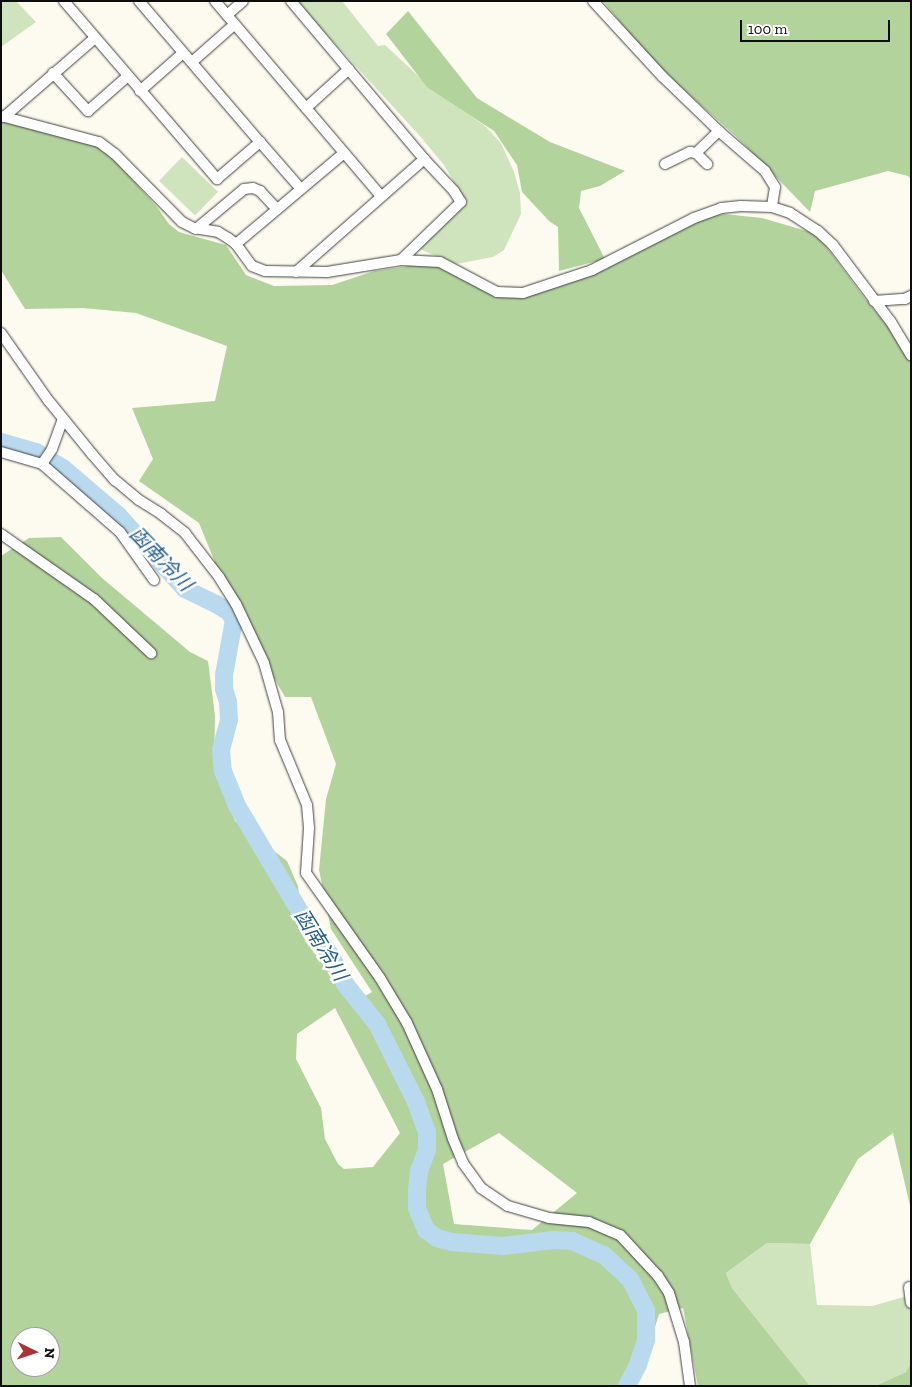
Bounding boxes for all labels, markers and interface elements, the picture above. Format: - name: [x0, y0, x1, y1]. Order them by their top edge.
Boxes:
- scale bar: [742, 10, 892, 42]
- text: 100 m: [748, 20, 787, 38]
- water label: 函南冷川: [125, 522, 197, 596]
- water label: 函南冷川: [290, 905, 352, 985]
- north arrow: [10, 1327, 60, 1377]
- text: N: [41, 1347, 58, 1359]

